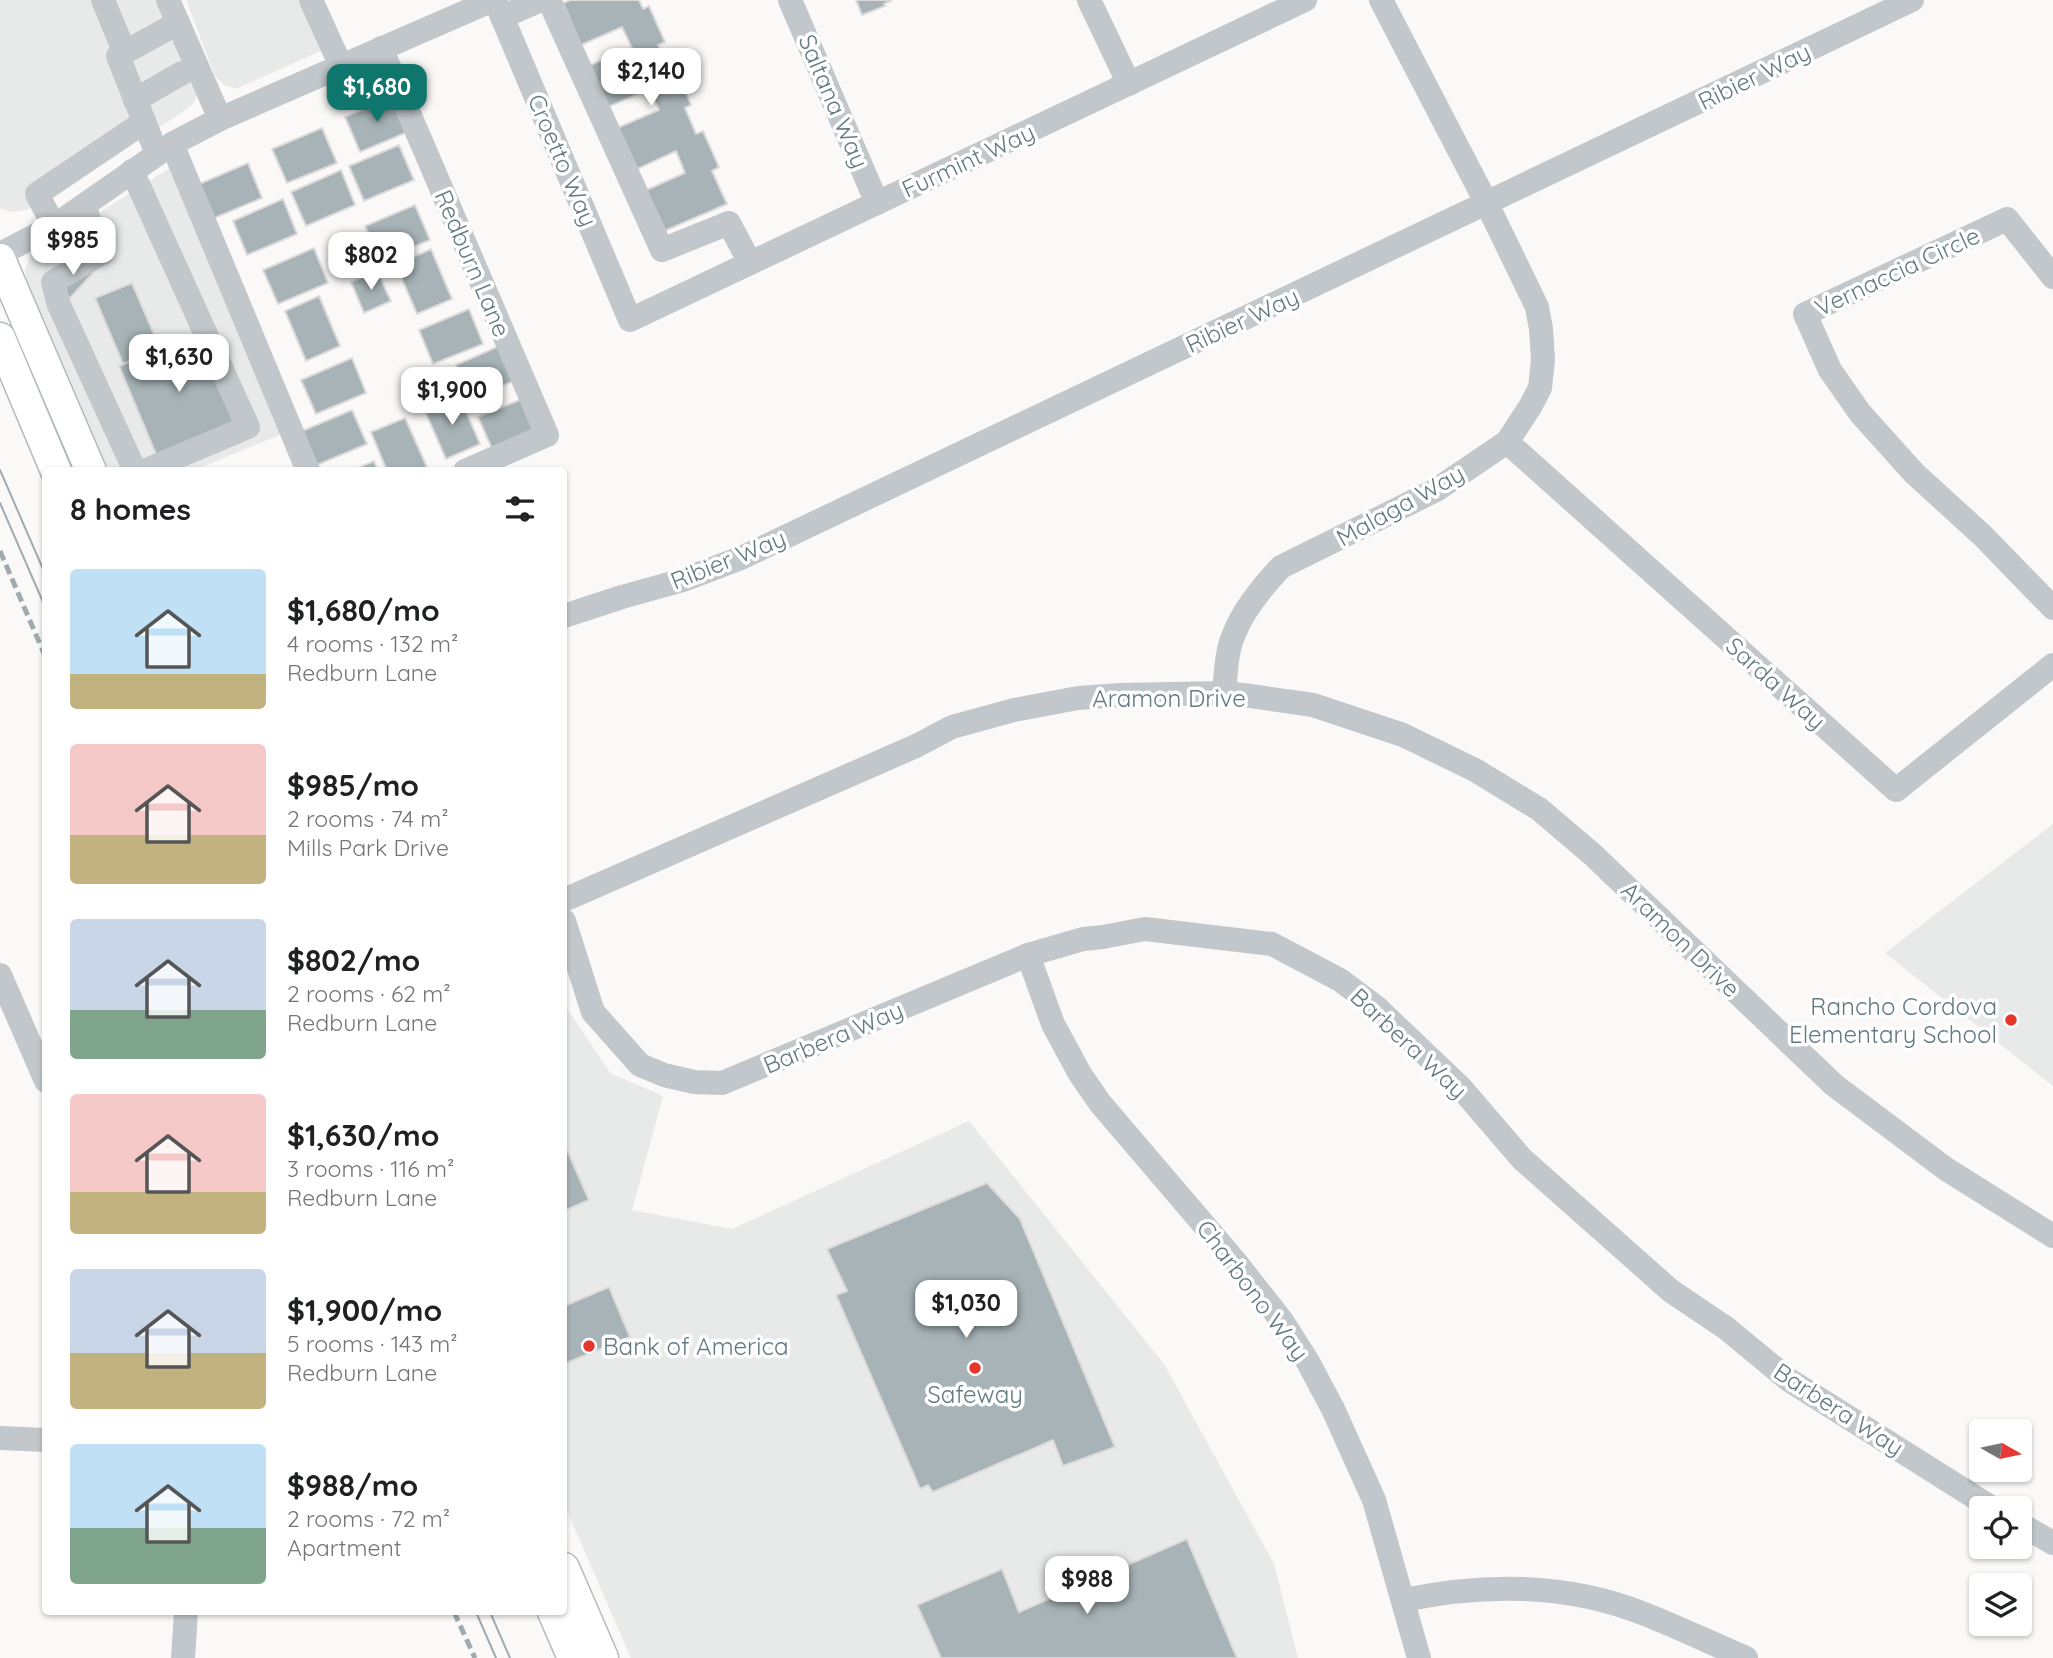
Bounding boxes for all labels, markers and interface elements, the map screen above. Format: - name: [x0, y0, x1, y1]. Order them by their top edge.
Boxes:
- street label: Saltana Way: [792, 30, 876, 172]
- street label: Ribier Way: [1693, 36, 1815, 116]
- pin: $2,140: [594, 48, 708, 108]
- text: $2,140: [617, 56, 685, 85]
- pin: $1,680: [320, 64, 434, 124]
- text: $1,680: [343, 72, 411, 101]
- street label: Croetto Way: [522, 89, 604, 231]
- street label: Furmint Way: [897, 116, 1039, 204]
- street label: Redburn Lane: [429, 185, 517, 341]
- pin: $985: [32, 218, 114, 277]
- street label: Vernaccia Circle: [1810, 220, 1984, 322]
- text: $985: [47, 225, 99, 254]
- pin: $802: [330, 232, 412, 292]
- text: $802: [344, 240, 398, 269]
- street label: Ribier Way: [1181, 281, 1303, 359]
- pin: $1,630: [122, 334, 236, 394]
- text: $1,630: [145, 342, 213, 371]
- pin: $1,900: [395, 368, 509, 427]
- text: $1,900: [417, 375, 487, 404]
- street label: Malaga Way: [1331, 458, 1469, 552]
- text: 8 homes: [70, 490, 191, 528]
- icon: filters: [501, 490, 539, 528]
- street label: Ribier Way: [666, 522, 790, 596]
- text: $1,680/mo: [287, 591, 440, 629]
- icon: home: [126, 597, 210, 681]
- text: 4 rooms · 132 m²: [287, 629, 458, 658]
- street label: Sarda Way: [1720, 631, 1832, 735]
- text: Redburn Lane: [287, 658, 437, 687]
- street label: Aramon Drive: [1092, 683, 1246, 713]
- text: $985/mo: [287, 766, 419, 804]
- icon: home: [126, 772, 210, 856]
- text: 2 rooms · 74 m²: [287, 804, 449, 833]
- text: Mills Park Drive: [287, 833, 449, 862]
- street label: Aramon Drive: [1615, 875, 1747, 1003]
- text: $802/mo: [287, 941, 420, 979]
- icon: home: [126, 947, 210, 1031]
- text: 2 rooms · 62 m²: [287, 979, 451, 1008]
- street label: Barbera Way: [1344, 981, 1474, 1105]
- place label: Rancho Cordova Elementary School: [1789, 991, 1997, 1049]
- street label: Barbera Way: [759, 994, 907, 1080]
- text: Redburn Lane: [287, 1008, 437, 1037]
- marker: Rancho Cordova Elementary School: [2003, 1012, 2019, 1028]
- text: $1,630/mo: [287, 1116, 439, 1154]
- icon: home: [126, 1122, 210, 1206]
- text: 3 rooms · 116 m²: [287, 1154, 454, 1183]
- text: Redburn Lane: [287, 1183, 437, 1212]
- street label: Charbono Way: [1190, 1214, 1316, 1366]
- pin: $1,030: [909, 1280, 1023, 1340]
- text: $1,030: [931, 1288, 1001, 1317]
- text: $1,900/mo: [287, 1291, 442, 1329]
- icon: home: [126, 1297, 210, 1381]
- text: 5 rooms · 143 m²: [287, 1329, 458, 1358]
- place label: Bank of America: [603, 1331, 788, 1361]
- marker: Bank of America: [581, 1338, 597, 1354]
- street label: Barbera Way: [1768, 1356, 1910, 1462]
- text: Redburn Lane: [287, 1358, 437, 1387]
- marker: Safeway: [967, 1360, 983, 1376]
- place label: Safeway: [927, 1379, 1023, 1409]
- north arrow: [1969, 1419, 2032, 1482]
- map controls: [1969, 1419, 2032, 1636]
- text: $988/mo: [287, 1466, 418, 1504]
- icon: home: [126, 1472, 210, 1556]
- button: locate: [1969, 1496, 2032, 1559]
- text: 2 rooms · 72 m²: [287, 1504, 450, 1533]
- text: Apartment: [287, 1533, 401, 1562]
- pin: $988: [1046, 1556, 1128, 1616]
- text: $988: [1061, 1564, 1113, 1593]
- button: layers: [1969, 1573, 2032, 1636]

